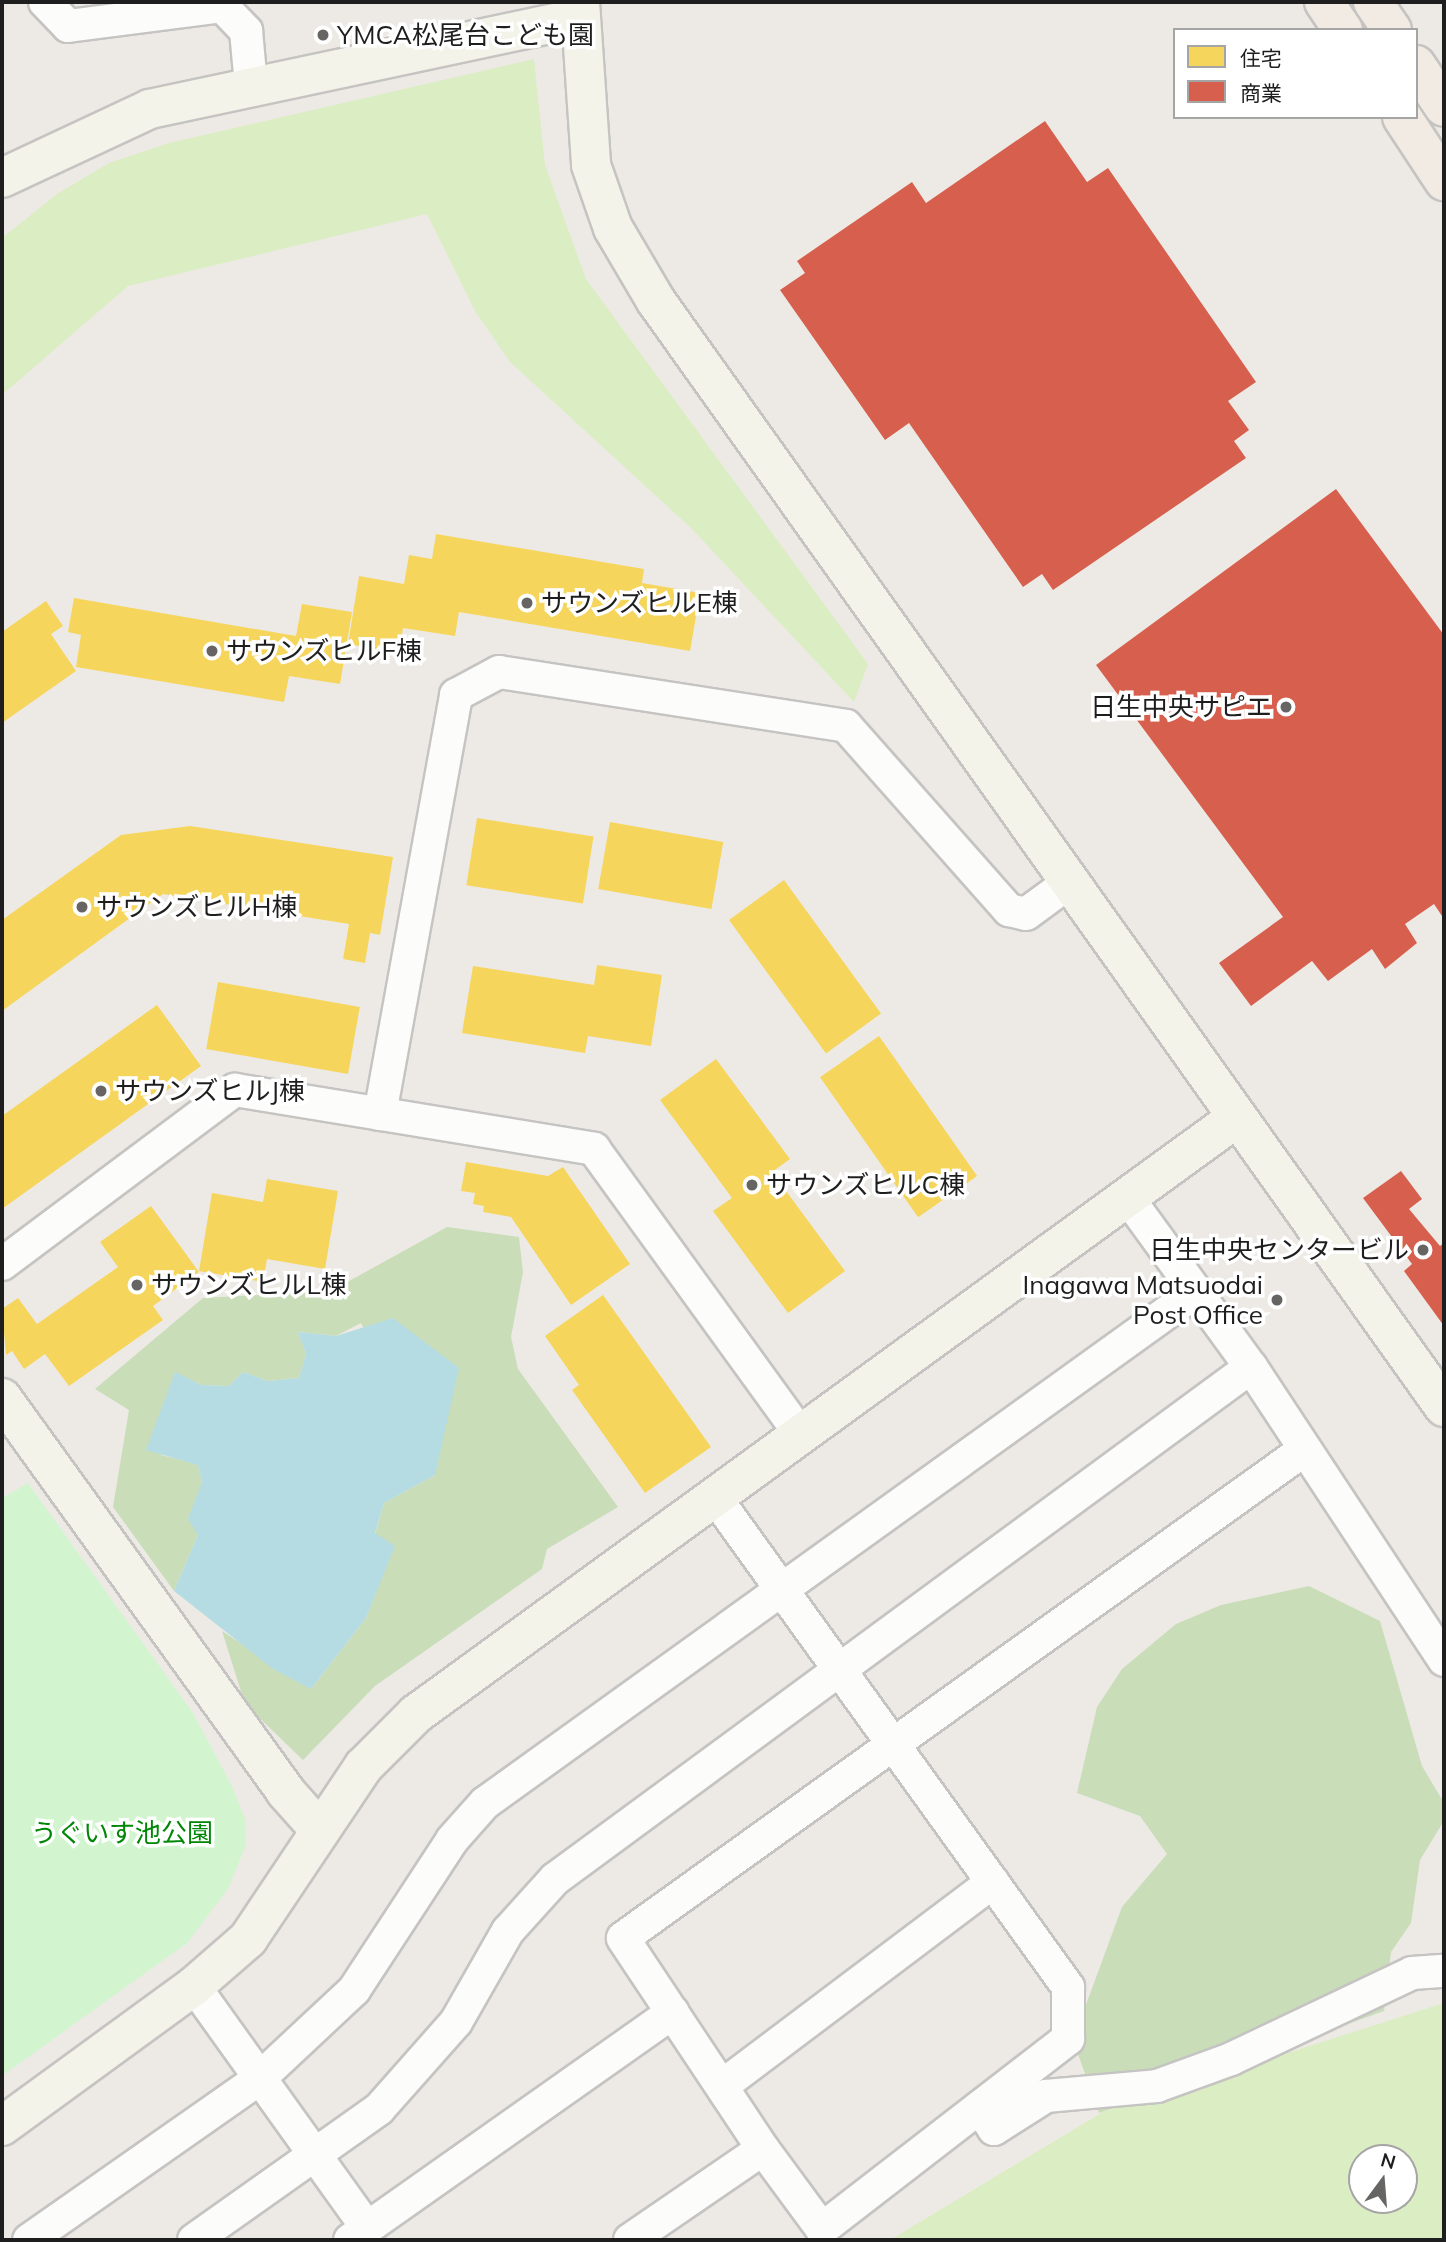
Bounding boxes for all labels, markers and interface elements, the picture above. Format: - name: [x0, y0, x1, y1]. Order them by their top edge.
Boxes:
- place label: YMCA松尾台こども園: [337, 19, 594, 51]
- marker: YMCA松尾台こども園: [315, 27, 331, 43]
- legend: [1173, 28, 1418, 119]
- text: 住宅: [1240, 45, 1282, 71]
- text: 商業: [1240, 80, 1282, 106]
- place label: サウンズヒルE棟: [541, 587, 738, 619]
- marker: サウンズヒルE棟: [519, 595, 535, 611]
- place label: サウンズヒルF棟: [226, 635, 423, 667]
- marker: サウンズヒルF棟: [204, 643, 220, 659]
- place label: 日生中央サピエ: [1090, 691, 1272, 723]
- marker: 日生中央サピエ: [1278, 699, 1294, 715]
- place label: サウンズヒルH棟: [96, 891, 298, 923]
- marker: サウンズヒルH棟: [74, 899, 90, 915]
- place label: サウンズヒルJ棟: [115, 1075, 306, 1107]
- marker: サウンズヒルJ棟: [93, 1083, 109, 1099]
- place label: サウンズヒルC棟: [766, 1169, 966, 1201]
- marker: サウンズヒルC棟: [744, 1177, 760, 1193]
- place label: 日生中央センタービル: [1149, 1234, 1409, 1266]
- marker: 日生中央センタービル: [1415, 1242, 1431, 1258]
- place label: サウンズヒルL棟: [151, 1269, 347, 1301]
- place label: Inagawa Matsuodai Post Office: [1022, 1269, 1263, 1330]
- marker: サウンズヒルL棟: [129, 1277, 145, 1293]
- marker: Inagawa Matsuodai Post Office: [1269, 1292, 1285, 1308]
- park label: うぐいす池公園: [31, 1817, 213, 1849]
- north arrow: [1348, 2144, 1418, 2214]
- text: N: [1378, 2147, 1398, 2174]

